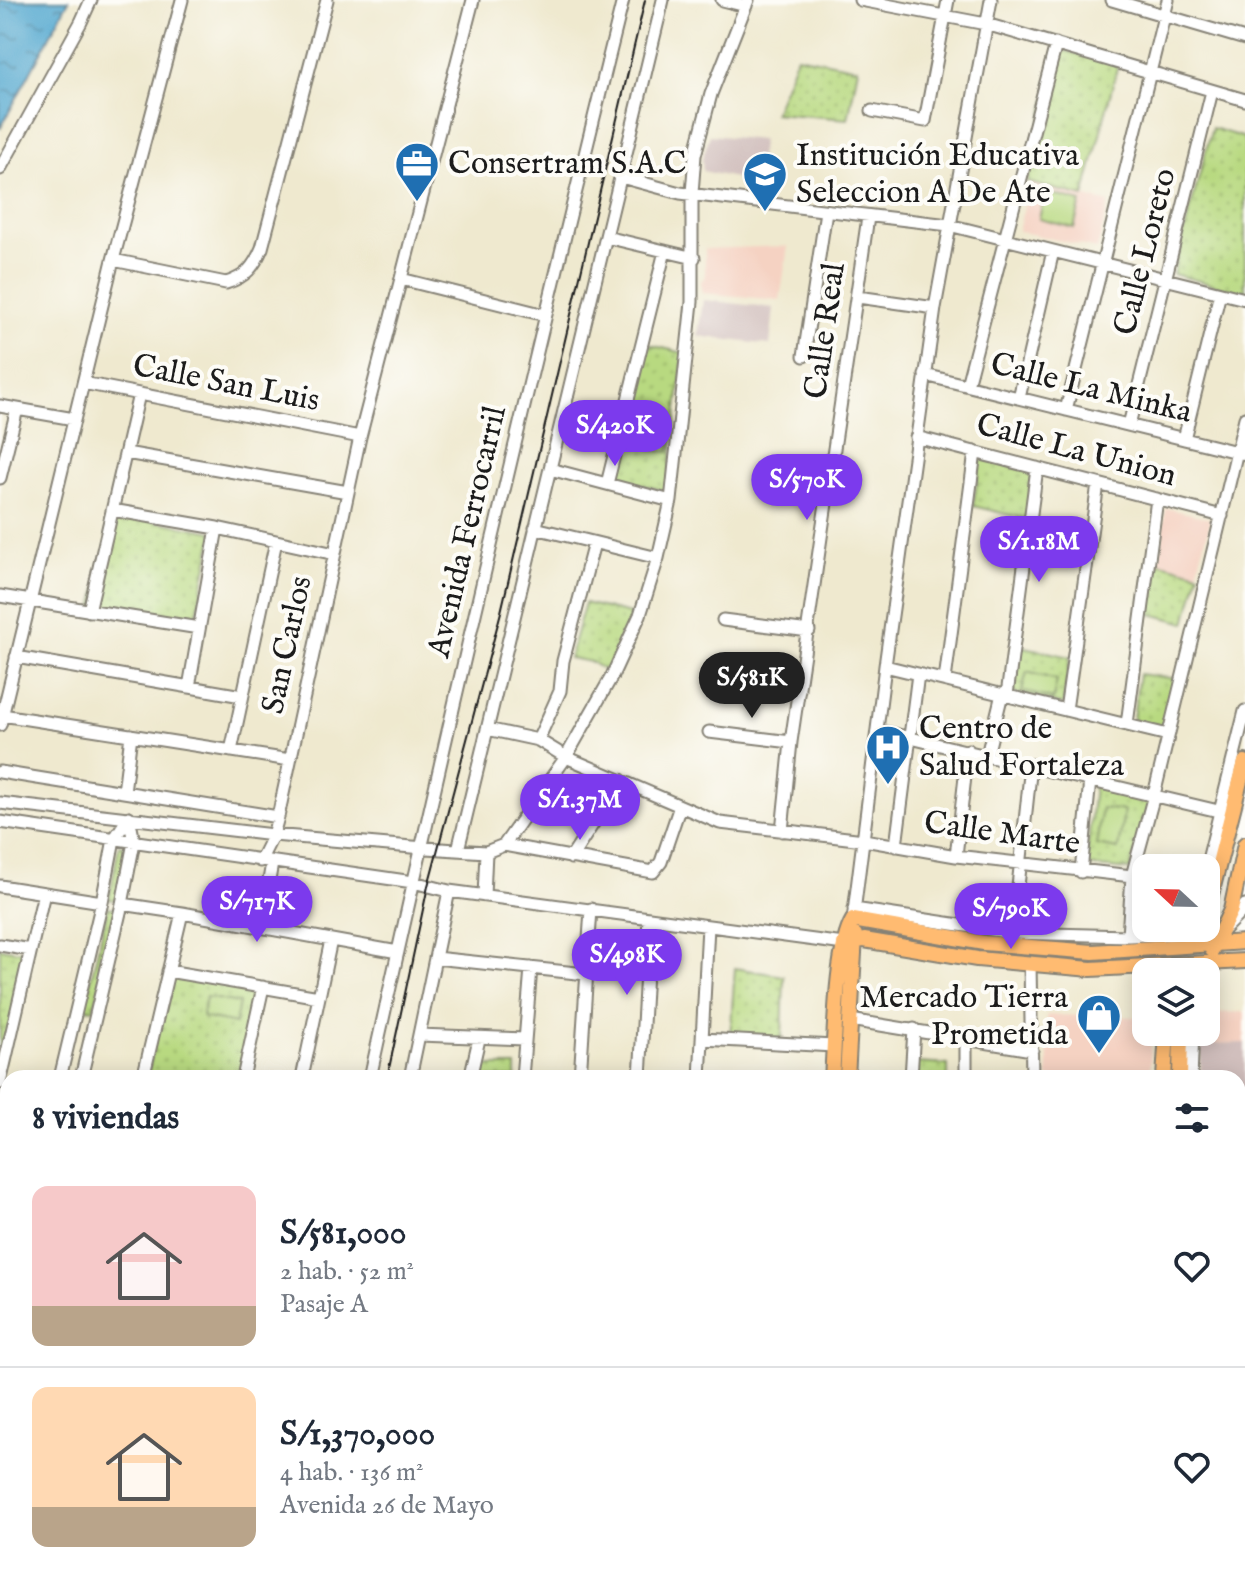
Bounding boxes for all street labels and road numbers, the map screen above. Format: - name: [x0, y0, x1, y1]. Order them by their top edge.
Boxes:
- street label: Calle Loreto: [1105, 164, 1187, 340]
- street label: Calle Real: [796, 260, 856, 402]
- street label: Calle La Minka: [986, 344, 1196, 434]
- street label: Calle San Luis: [129, 346, 323, 422]
- street label: Avenida Ferrocarril: [419, 402, 517, 663]
- street label: Calle La Union: [972, 405, 1180, 497]
- street label: San Carlos: [253, 572, 323, 718]
- street label: Calle Marte: [921, 803, 1083, 865]

